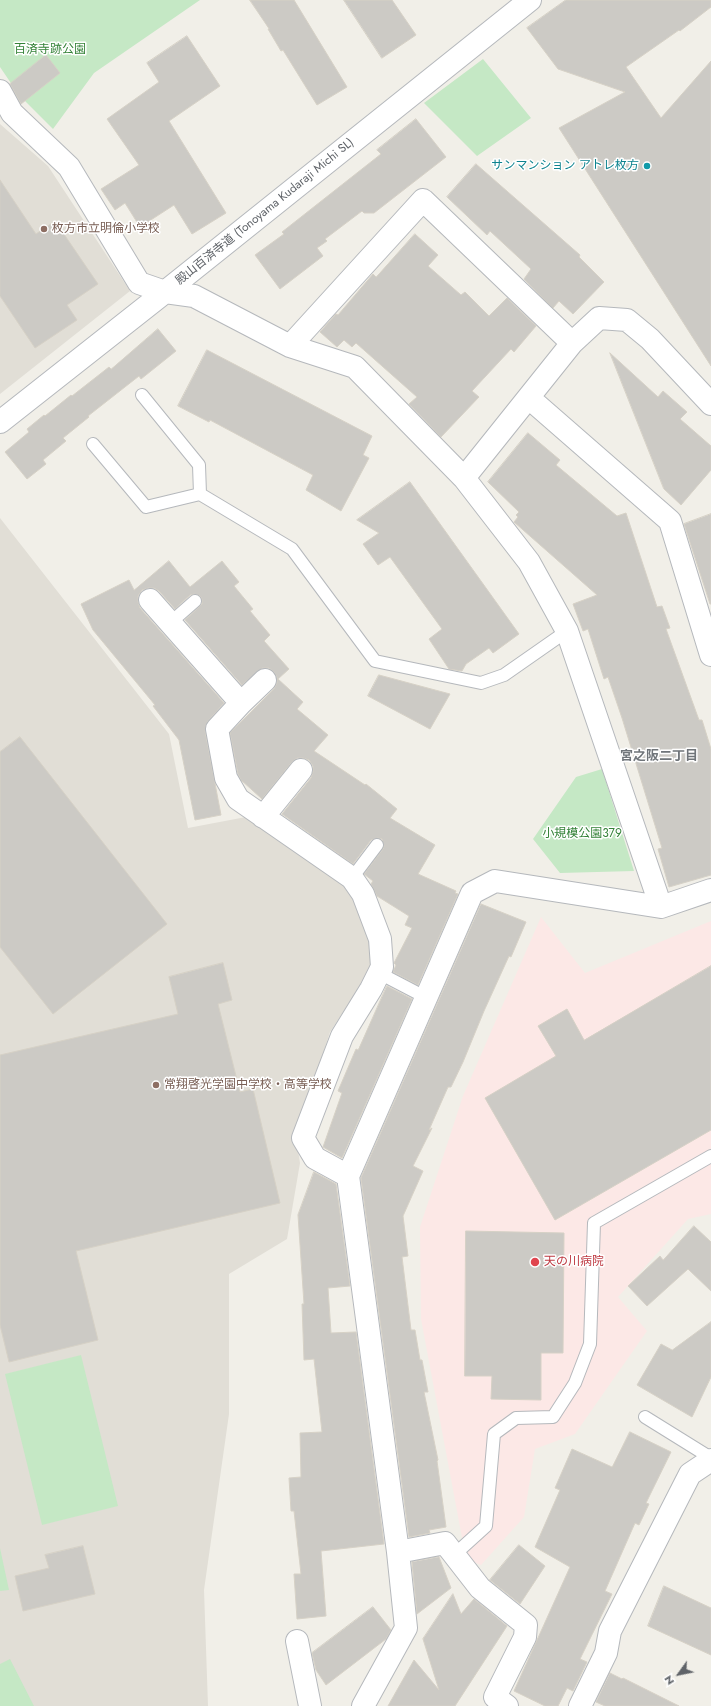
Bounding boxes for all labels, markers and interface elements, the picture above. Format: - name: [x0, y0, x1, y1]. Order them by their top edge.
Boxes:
- park label: 百済寺跡公園: [14, 43, 86, 57]
- street label: 殿山百済寺道 (Tonoyama Kudaraji Michi SL): [173, 136, 357, 288]
- place label: サンマンション アトレ枚方: [491, 159, 639, 173]
- marker: サンマンション アトレ枚方: [642, 161, 652, 171]
- place label: 枚方市立明倫小学校: [52, 222, 160, 236]
- marker: 枚方市立明倫小学校: [39, 224, 49, 234]
- district label: 宮之阪二丁目: [620, 749, 698, 765]
- park label: 小規模公園379: [542, 827, 622, 841]
- place label: 常翔啓光学園中学校・高等学校: [164, 1078, 332, 1092]
- marker: 常翔啓光学園中学校・高等学校: [151, 1080, 161, 1090]
- place label: 天の川病院: [544, 1255, 604, 1269]
- marker: 天の川病院: [529, 1256, 541, 1268]
- north arrow: [659, 1654, 699, 1694]
- text: N: [660, 1673, 678, 1689]

